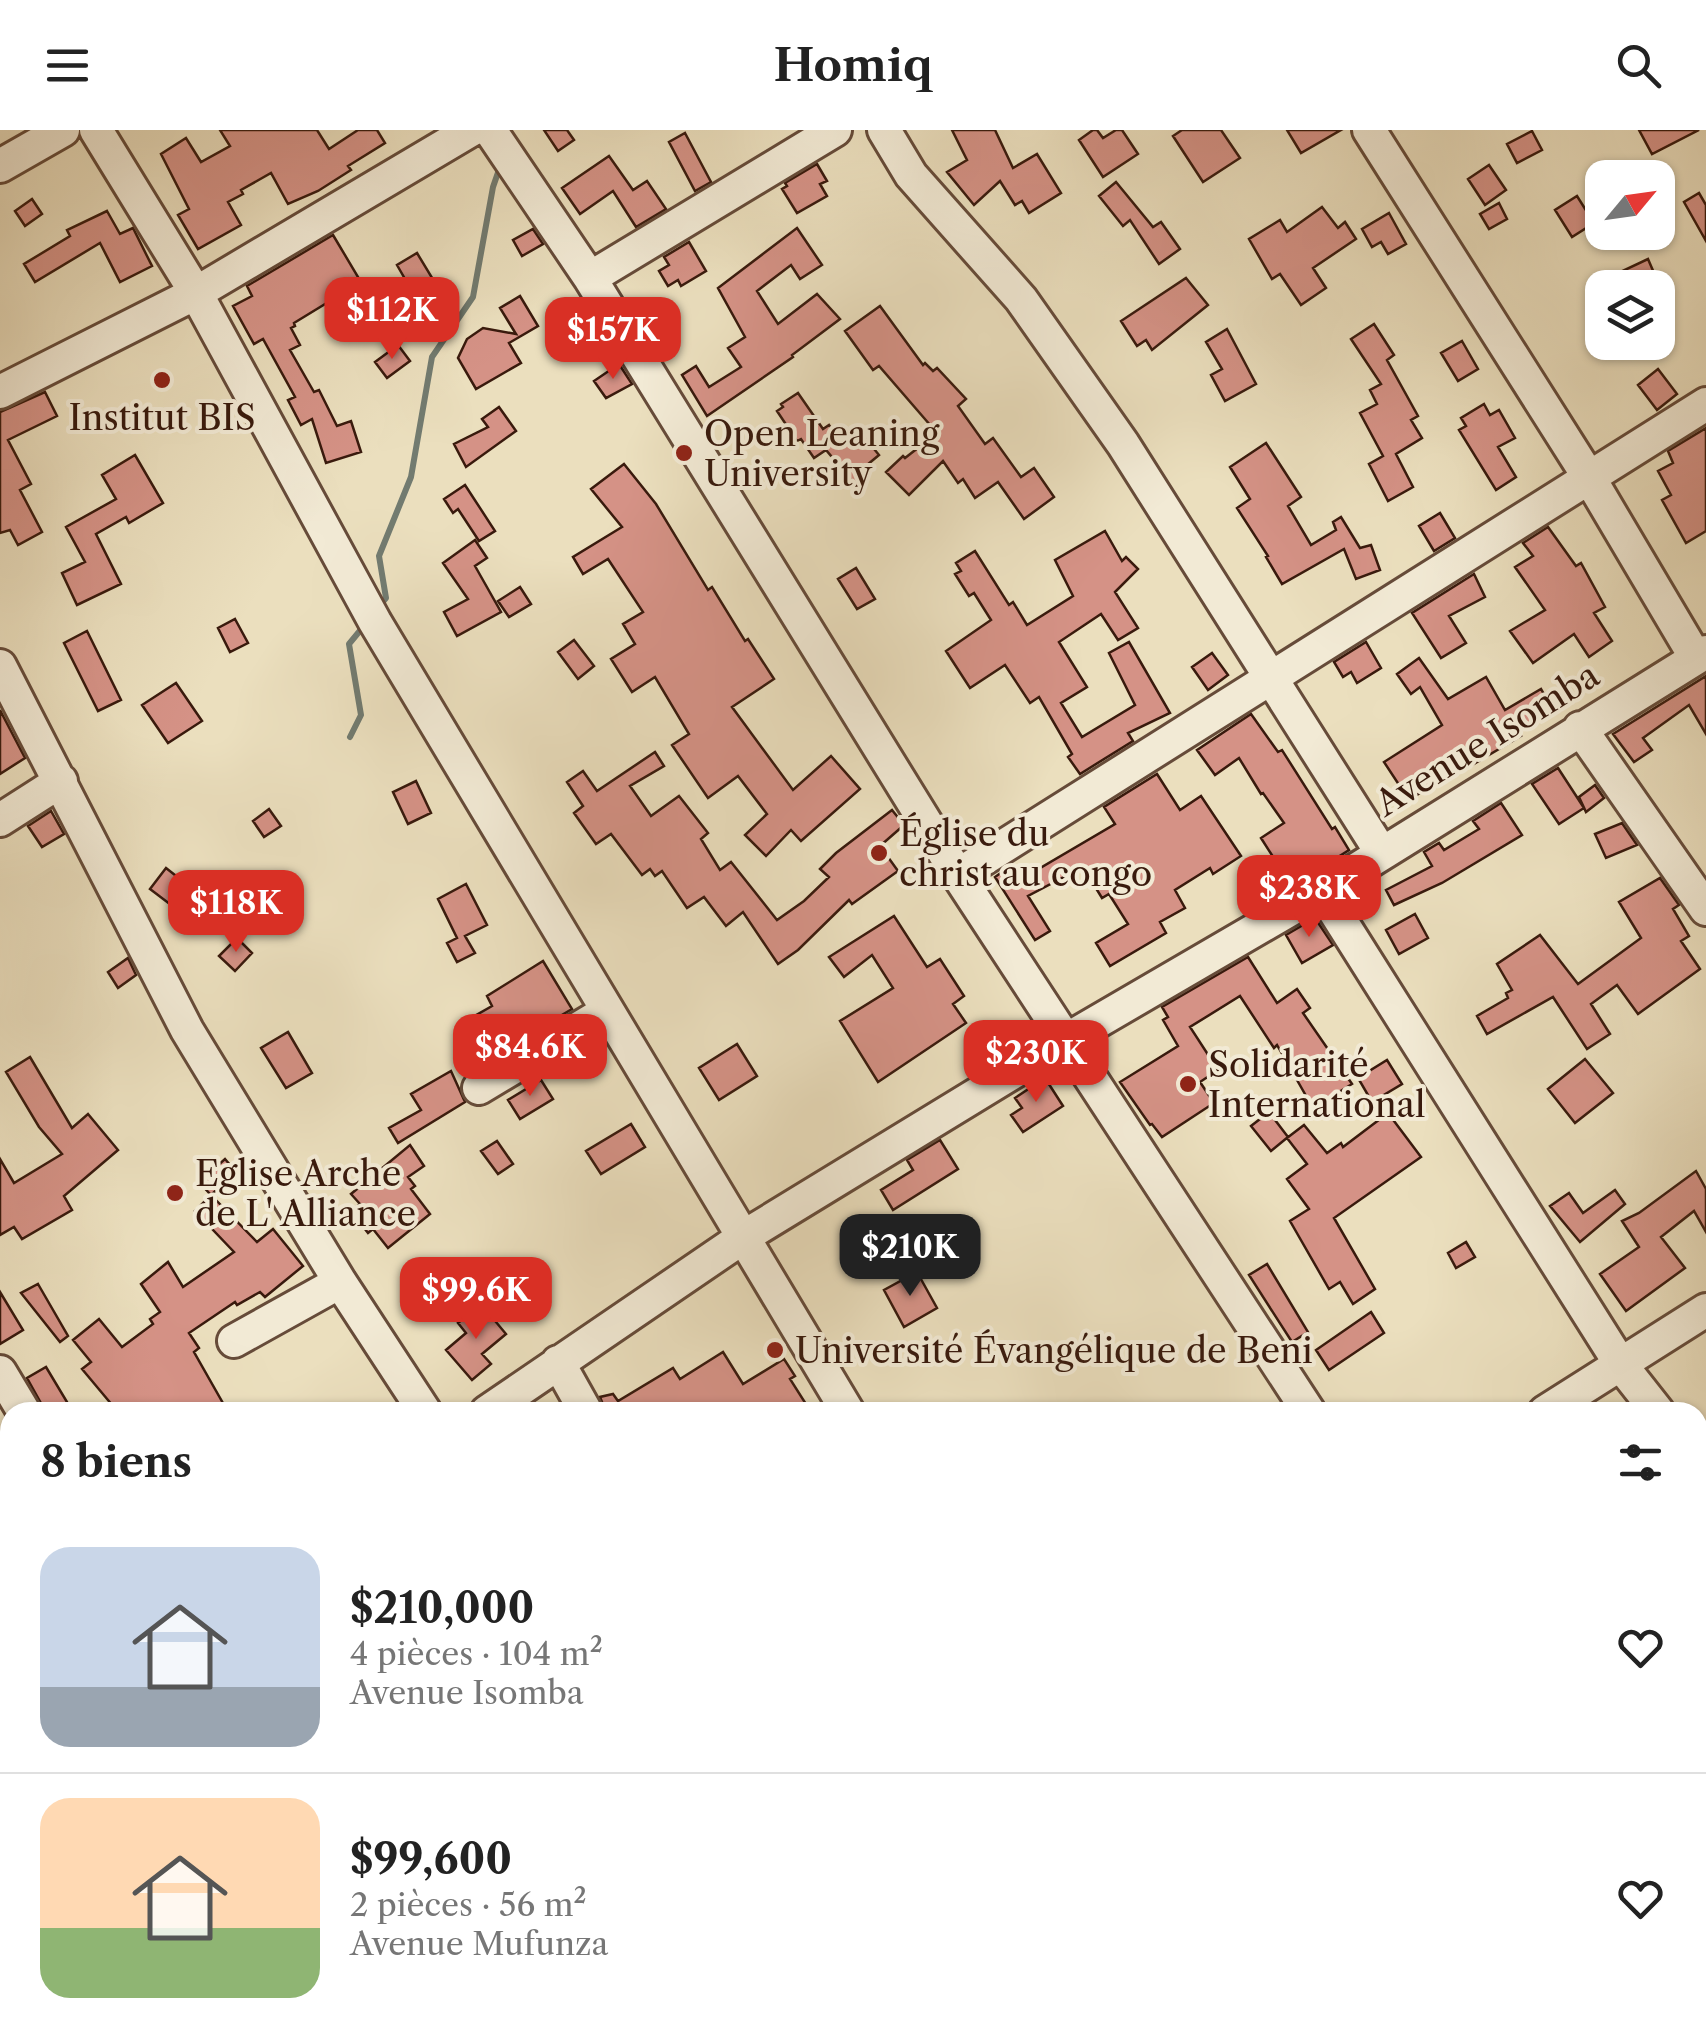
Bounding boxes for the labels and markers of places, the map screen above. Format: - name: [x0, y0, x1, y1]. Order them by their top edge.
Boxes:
- pin: $112K: [322, 277, 462, 362]
- pin: $157K: [543, 297, 683, 382]
- marker: Institut BIS: [151, 369, 173, 391]
- place label: Institut BIS: [68, 396, 256, 439]
- place label: Open Leaning University: [704, 412, 940, 495]
- marker: Open Leaning University: [673, 442, 695, 464]
- place label: Église du christ au congo: [899, 812, 1152, 895]
- marker: Église du christ au congo: [868, 842, 890, 864]
- pin: $238K: [1239, 855, 1379, 940]
- pin: $118K: [166, 870, 306, 955]
- pin: $84.6K: [449, 1014, 611, 1099]
- pin: $230K: [966, 1020, 1106, 1105]
- place label: Solidarité International: [1208, 1043, 1425, 1126]
- marker: Solidarité International: [1177, 1073, 1199, 1095]
- place label: Eglise Arche de L' Alliance: [195, 1152, 416, 1235]
- marker: Eglise Arche de L' Alliance: [164, 1182, 186, 1204]
- pin: $210K: [840, 1214, 980, 1299]
- pin: $99.6K: [395, 1257, 557, 1342]
- place label: Université Évangélique de Beni: [795, 1329, 1313, 1372]
- marker: Université Évangélique de Beni: [764, 1339, 786, 1361]

